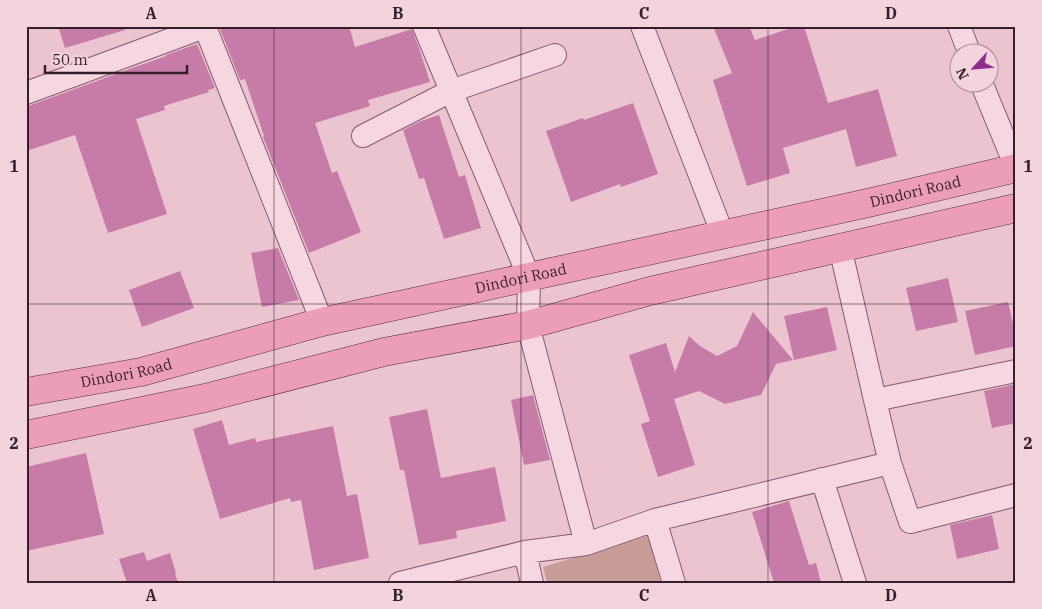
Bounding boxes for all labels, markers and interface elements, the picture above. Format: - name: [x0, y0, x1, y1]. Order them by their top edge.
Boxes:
- text: A: [145, 3, 157, 23]
- text: B: [392, 3, 404, 23]
- text: C: [639, 3, 649, 23]
- text: D: [885, 3, 897, 23]
- scale bar: [45, 42, 188, 74]
- north arrow: [950, 42, 1000, 92]
- text: 50 m: [52, 50, 88, 69]
- text: N: [952, 65, 973, 83]
- text: 1: [9, 156, 19, 176]
- text: 1: [1023, 156, 1033, 176]
- street label: Dindori Road: [868, 171, 963, 211]
- street label: Dindori Road: [473, 259, 568, 297]
- street label: Dindori Road: [79, 354, 174, 391]
- text: 2: [9, 433, 19, 453]
- text: 2: [1023, 433, 1033, 453]
- text: A: [145, 585, 157, 605]
- text: B: [392, 585, 404, 605]
- text: C: [639, 585, 649, 605]
- text: D: [885, 585, 897, 605]

